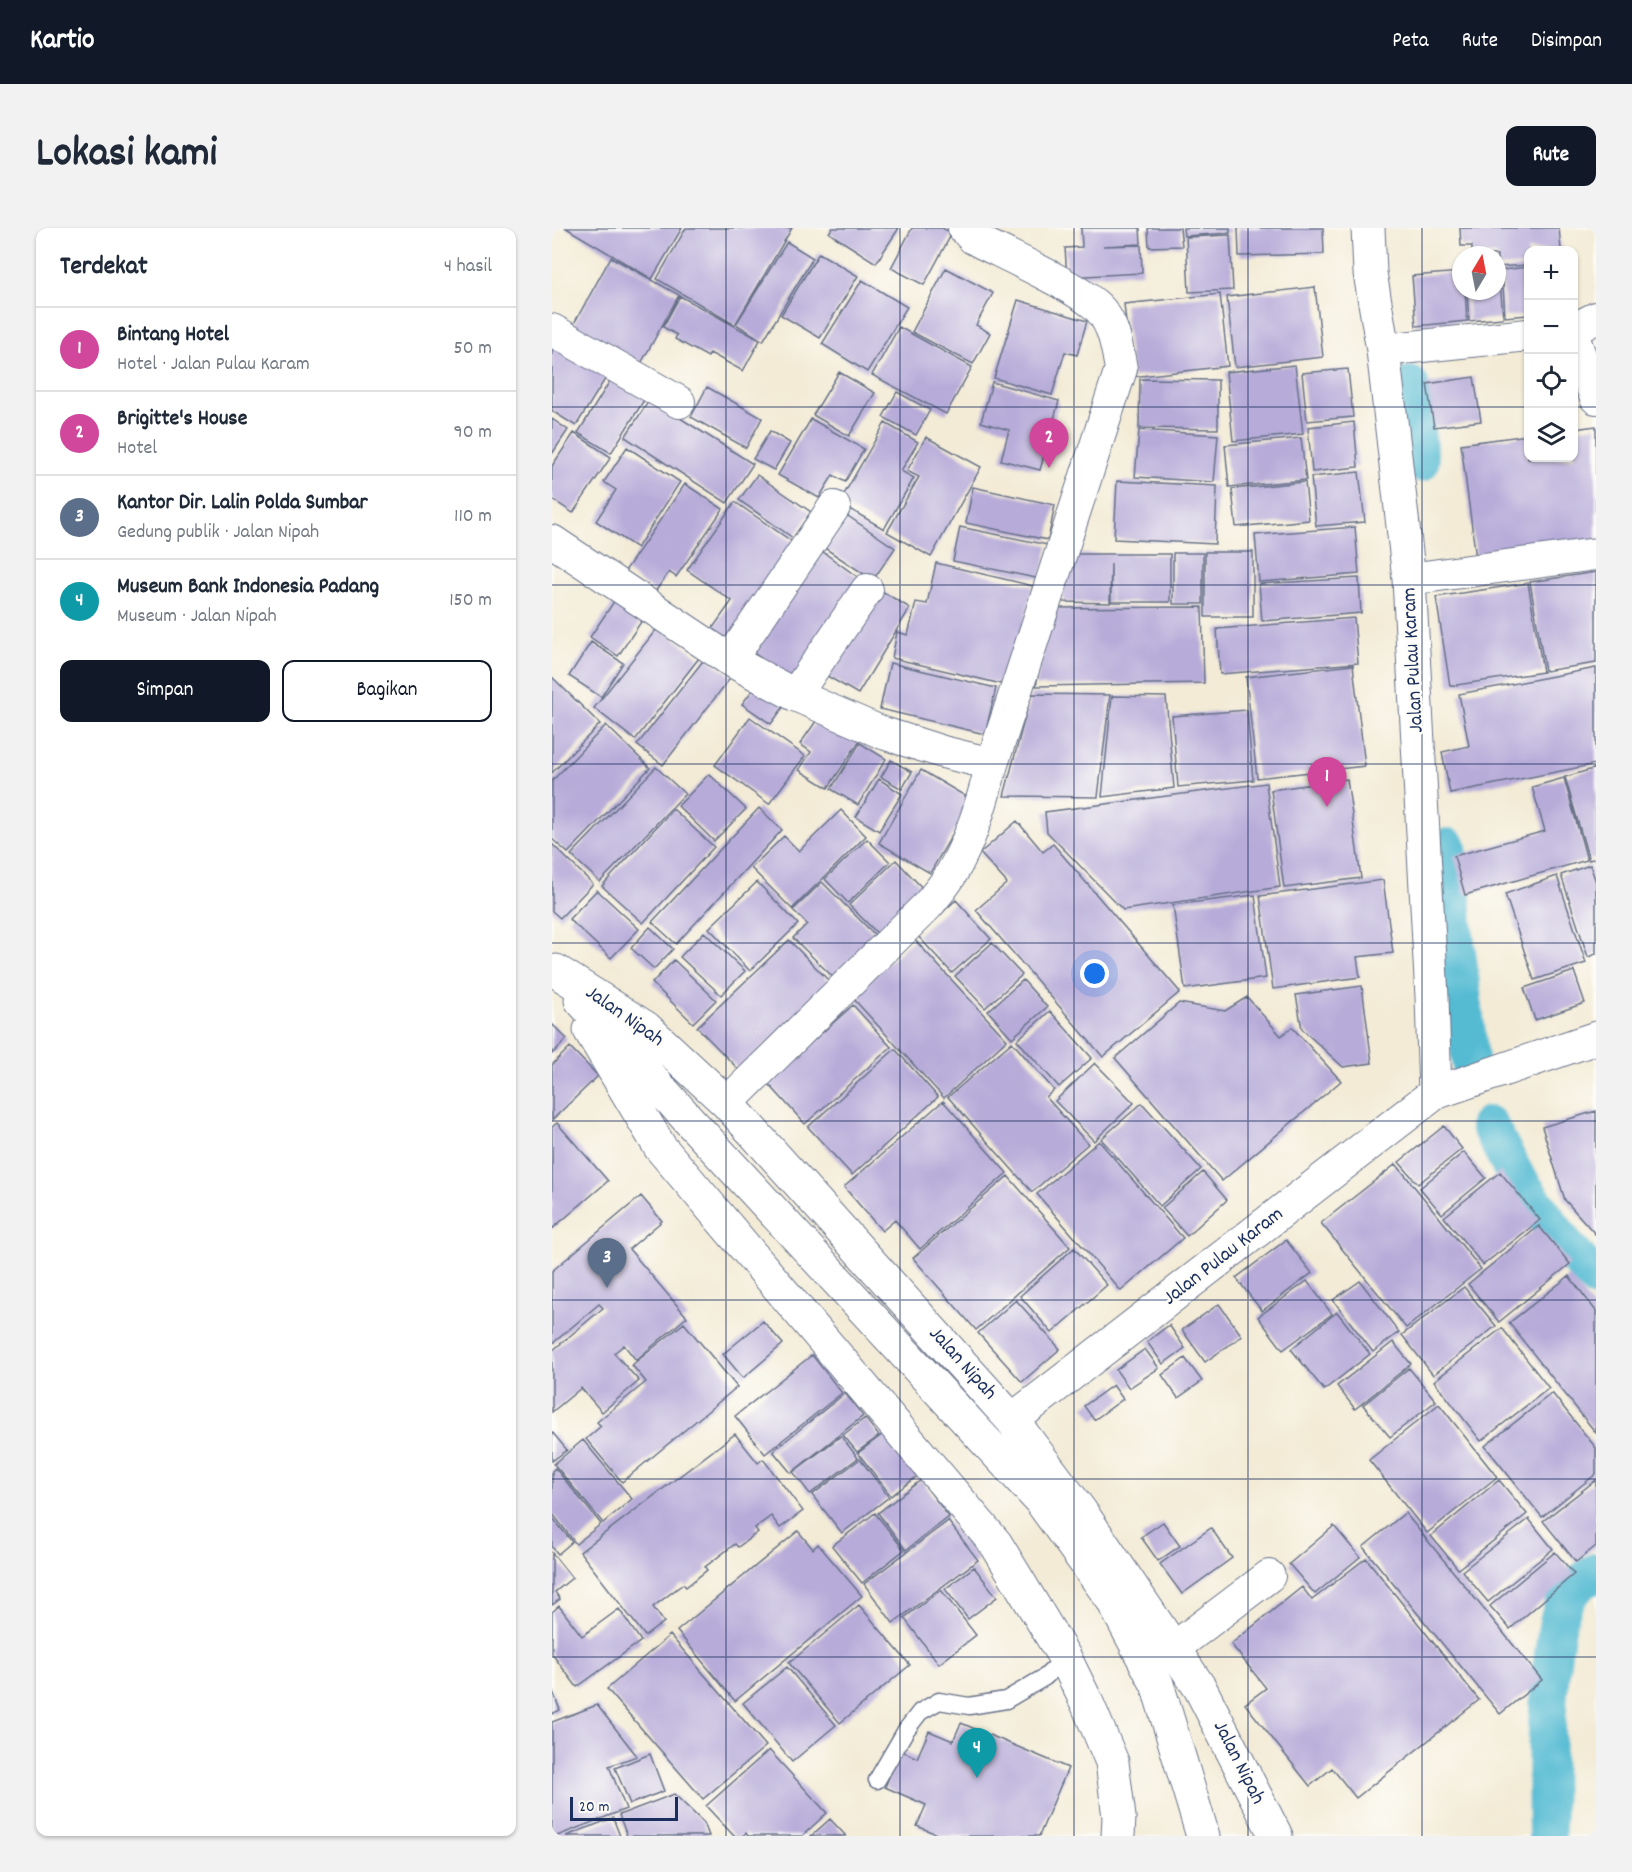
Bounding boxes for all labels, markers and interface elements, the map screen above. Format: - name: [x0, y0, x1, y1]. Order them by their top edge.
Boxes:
- text: Kartio: [30, 22, 94, 62]
- text: Peta: [1392, 27, 1429, 57]
- text: Rute: [1462, 27, 1498, 57]
- text: Disimpan: [1531, 27, 1602, 57]
- text: Lokasi kami: [36, 126, 217, 186]
- button: Rute: [1506, 126, 1596, 186]
- north arrow: [1452, 246, 1506, 300]
- map controls: [1524, 246, 1578, 462]
- button: +: [1524, 246, 1578, 300]
- text: Terdekat: [60, 249, 148, 286]
- text: 4 hasil: [444, 253, 492, 281]
- button: −: [1524, 300, 1578, 354]
- text: Bintang Hotel: [117, 320, 229, 351]
- text: 1: [77, 335, 82, 363]
- text: 50 m: [454, 335, 492, 363]
- text: Hotel · Jalan Pulau Karam: [117, 351, 310, 379]
- button: locate: [1524, 354, 1578, 408]
- text: Brigitte's House: [117, 404, 247, 435]
- button: layers: [1524, 408, 1578, 462]
- pin: 2: [1030, 418, 1068, 468]
- text: 2: [75, 419, 84, 447]
- text: 90 m: [454, 419, 492, 447]
- text: Hotel: [117, 435, 157, 463]
- text: Kantor Dir. Lalin Polda Sumbar: [117, 488, 368, 519]
- text: 3: [75, 503, 84, 531]
- text: 110 m: [454, 503, 492, 531]
- text: Gedung publik · Jalan Nipah: [117, 519, 319, 547]
- text: Museum Bank Indonesia Padang: [117, 572, 379, 603]
- street label: Jalan Pulau Karam: [1395, 586, 1433, 734]
- text: 4: [75, 587, 84, 615]
- text: 150 m: [449, 587, 492, 615]
- text: Museum · Jalan Nipah: [117, 603, 277, 631]
- button: Simpan: [60, 660, 270, 722]
- button: Bagikan: [282, 660, 492, 722]
- pin: 1: [1308, 758, 1346, 807]
- your location: [1080, 959, 1109, 988]
- street label: Jalan Nipah: [578, 979, 670, 1055]
- street label: Jalan Pulau Karam: [1157, 1200, 1291, 1314]
- pin: 3: [588, 1238, 626, 1288]
- street label: Jalan Nipah: [921, 1320, 1003, 1408]
- street label: Jalan Nipah: [1204, 1716, 1272, 1810]
- pin: 4: [958, 1728, 996, 1778]
- scale bar: [570, 1794, 678, 1822]
- text: 20 m: [579, 1796, 609, 1819]

